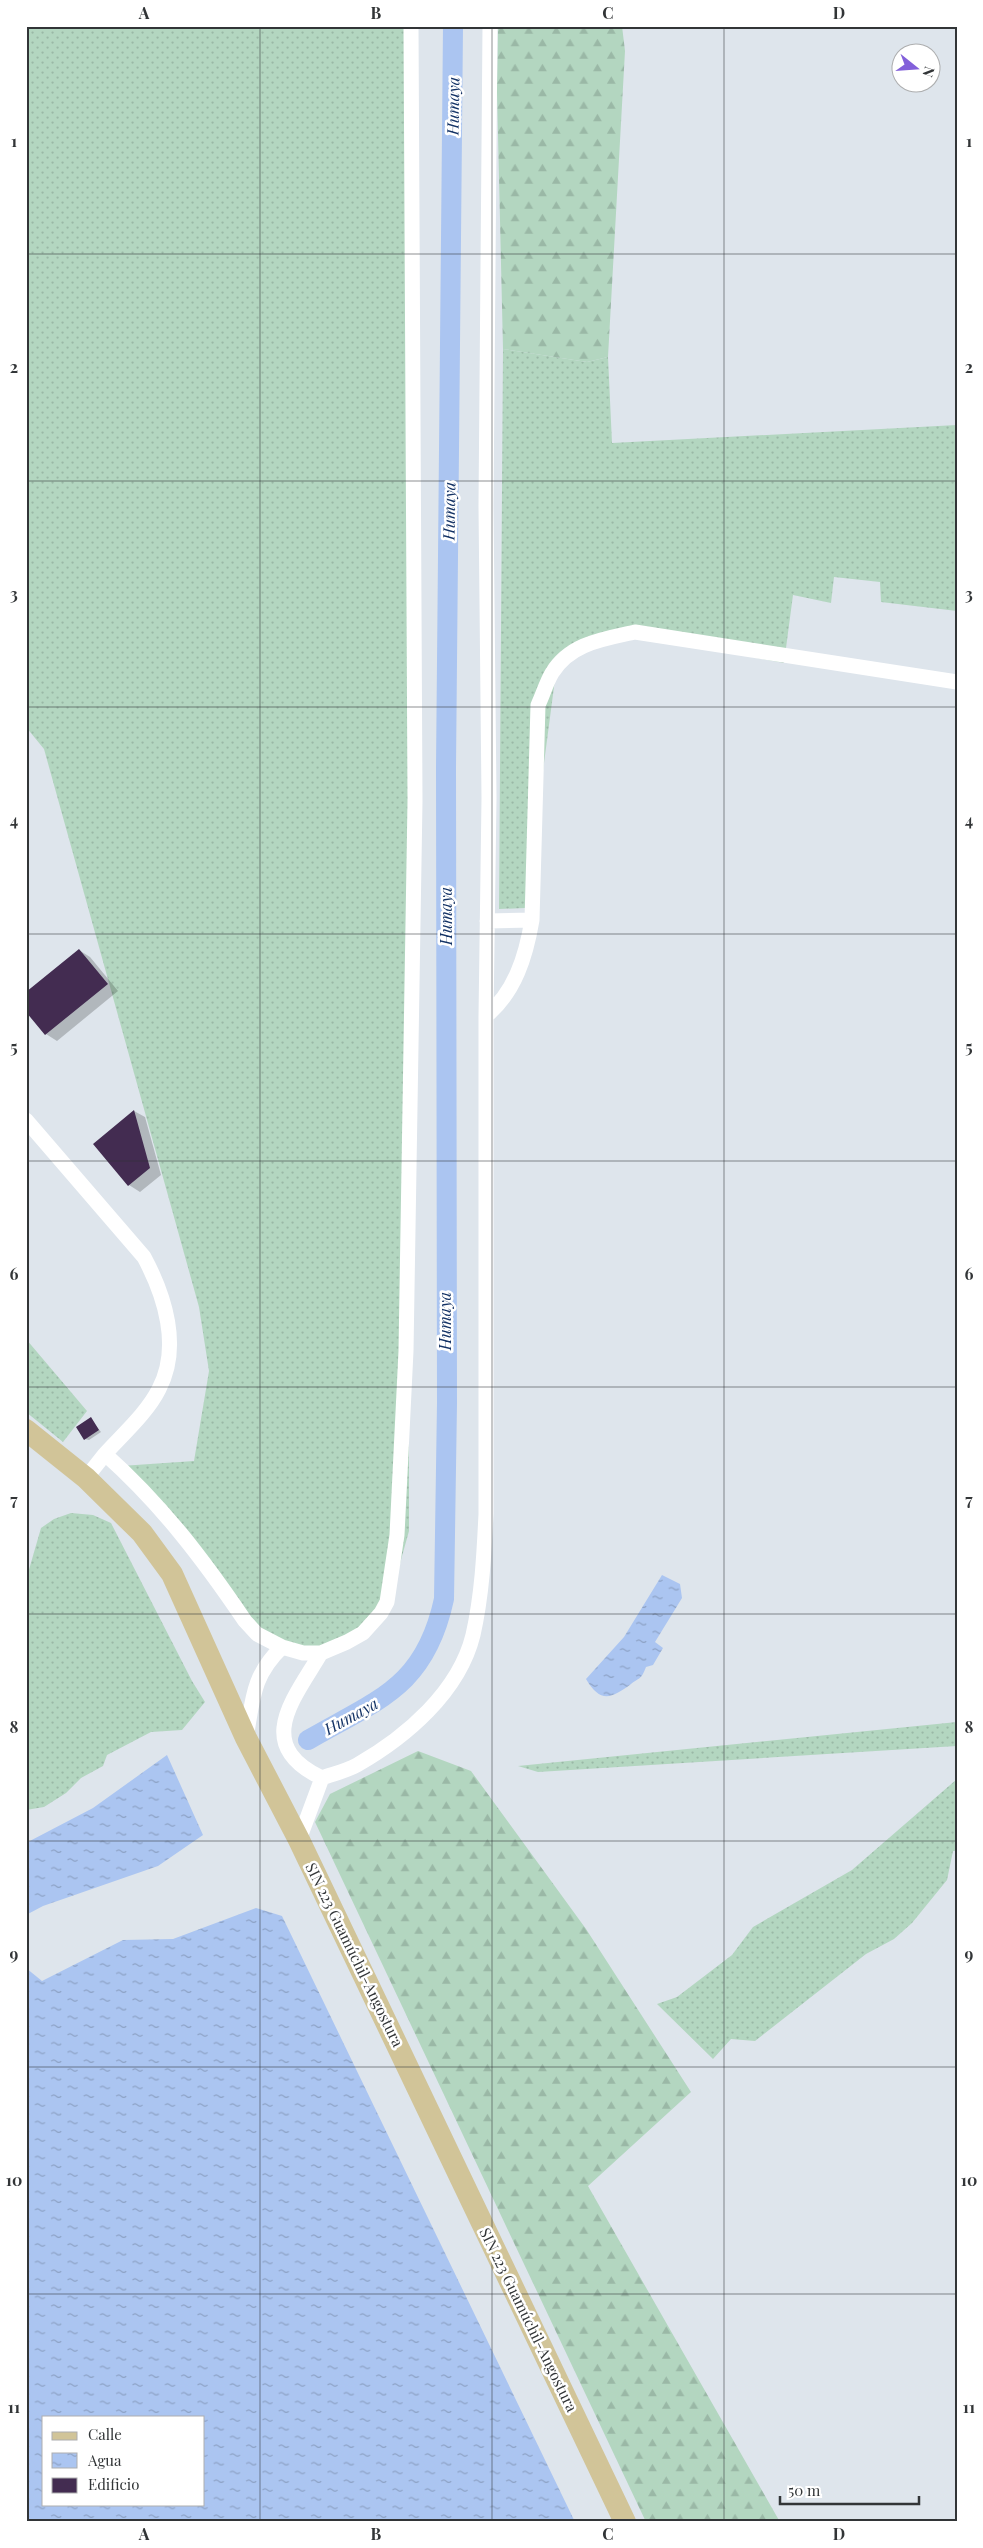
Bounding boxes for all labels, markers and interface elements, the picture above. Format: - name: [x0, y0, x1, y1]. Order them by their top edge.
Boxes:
- text: A: [138, 2, 150, 23]
- text: B: [371, 2, 382, 23]
- text: C: [602, 2, 614, 23]
- text: D: [833, 2, 845, 23]
- north arrow: [890, 42, 940, 92]
- text: N: [918, 64, 939, 80]
- water label: Humaya: [441, 77, 464, 136]
- text: 1: [11, 130, 17, 151]
- text: 1: [966, 130, 972, 151]
- text: 2: [10, 356, 18, 377]
- text: 2: [965, 356, 973, 377]
- water label: Humaya: [437, 482, 460, 541]
- text: 3: [10, 583, 18, 604]
- text: 3: [965, 583, 973, 604]
- text: 4: [10, 809, 18, 830]
- text: 4: [965, 809, 973, 830]
- water label: Humaya: [435, 887, 456, 946]
- text: 5: [10, 1036, 18, 1057]
- text: 5: [965, 1036, 973, 1057]
- text: 6: [10, 1263, 19, 1284]
- text: 6: [965, 1263, 974, 1284]
- water label: Humaya: [434, 1292, 455, 1351]
- text: 7: [10, 1489, 18, 1510]
- text: 7: [965, 1489, 973, 1510]
- water label: Humaya: [319, 1692, 381, 1739]
- text: 8: [10, 1716, 19, 1737]
- text: 8: [965, 1716, 974, 1737]
- street label: SIN 223 Guamúchil-Angostura: [302, 1859, 409, 2050]
- text: 9: [10, 1943, 19, 1964]
- text: 9: [965, 1943, 974, 1964]
- text: 10: [6, 2169, 22, 2190]
- text: 10: [961, 2169, 977, 2190]
- street label: SIN 223 Guamúchil-Angostura: [476, 2224, 583, 2415]
- text: 11: [8, 2396, 20, 2417]
- text: 11: [963, 2396, 975, 2417]
- legend: [42, 2416, 205, 2506]
- text: Calle: [88, 2424, 122, 2444]
- text: Agua: [87, 2450, 122, 2470]
- scale bar: [780, 2473, 919, 2505]
- text: Edificio: [88, 2474, 139, 2494]
- text: 50 m: [788, 2480, 821, 2500]
- text: A: [138, 2523, 150, 2544]
- text: B: [371, 2523, 382, 2544]
- text: C: [602, 2523, 614, 2544]
- text: D: [833, 2523, 845, 2544]

